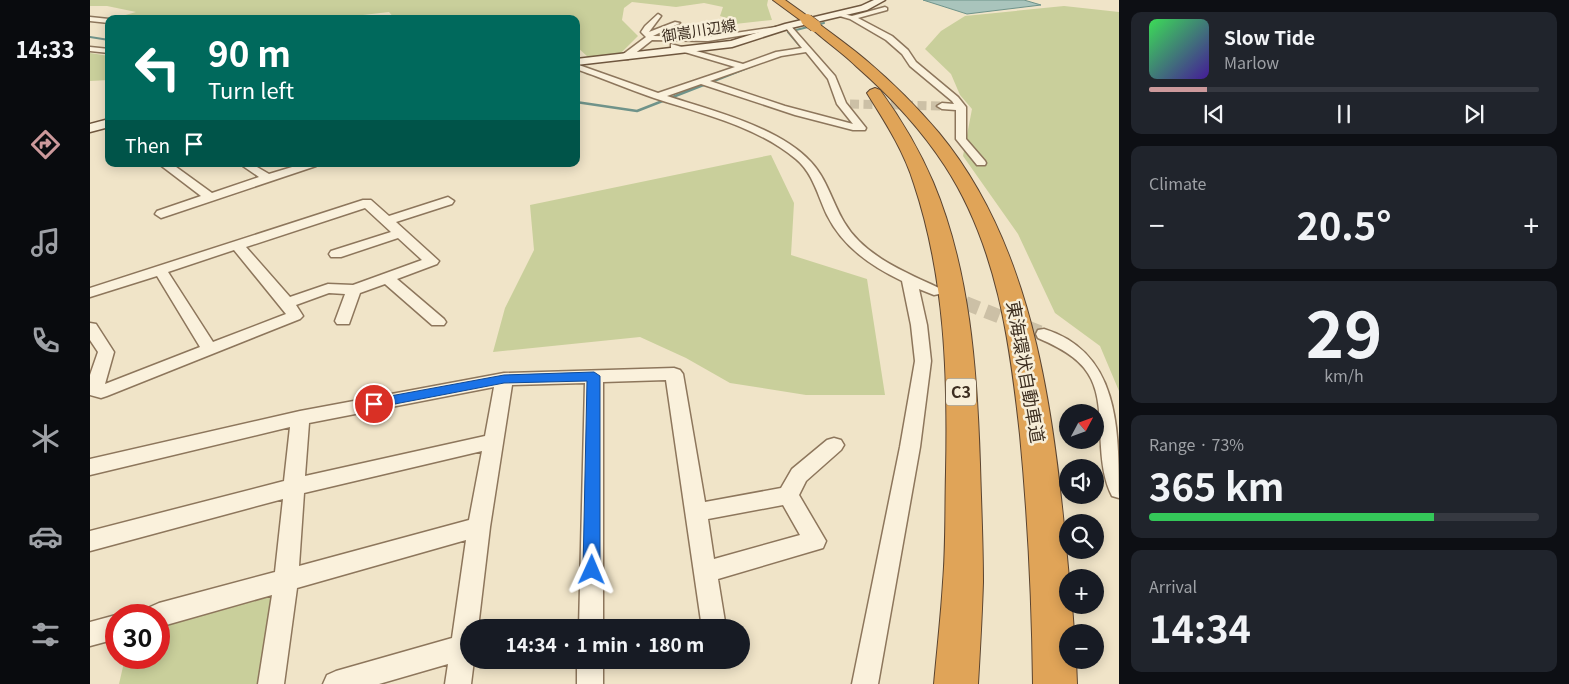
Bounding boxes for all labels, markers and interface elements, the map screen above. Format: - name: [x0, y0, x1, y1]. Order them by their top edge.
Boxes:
- street label: 御嵩川辺線: [660, 13, 737, 46]
- text: Slow Tide: [1224, 23, 1315, 50]
- text: 90 m: [208, 26, 291, 77]
- text: 14:33: [15, 32, 75, 64]
- icon: left: [125, 35, 190, 100]
- text: Marlow: [1224, 50, 1279, 74]
- text: Turn left: [208, 73, 294, 105]
- icon: previous: [1200, 100, 1228, 128]
- icon: pause: [1330, 100, 1358, 128]
- icon: next: [1460, 100, 1488, 128]
- icon: directions: [28, 127, 63, 162]
- icon: arrive: [180, 130, 208, 158]
- text: Then: [125, 131, 170, 158]
- text: Climate: [1149, 171, 1206, 195]
- text: 20.5°: [1297, 196, 1391, 251]
- text: −: [1149, 204, 1165, 244]
- text: +: [1523, 204, 1539, 244]
- icon: music: [28, 225, 63, 260]
- text: 29: [1306, 283, 1382, 377]
- street label: 東海環状自動車道: [1002, 298, 1052, 445]
- icon: phone: [28, 323, 63, 358]
- text: km/h: [1324, 363, 1364, 387]
- road number: C3: [946, 378, 976, 406]
- pin: [353, 383, 395, 425]
- icon: arrive: [360, 390, 388, 418]
- north arrow: [1059, 404, 1104, 449]
- map controls: [1059, 404, 1104, 669]
- icon: climate: [28, 421, 63, 456]
- text: Range · 73%: [1149, 432, 1244, 456]
- text: 365 km: [1149, 457, 1284, 512]
- button: sound: [1059, 459, 1104, 504]
- button: search: [1059, 514, 1104, 559]
- icon: car: [28, 519, 63, 554]
- position arrow: [565, 543, 617, 595]
- button: +: [1059, 569, 1104, 614]
- text: Arrival: [1149, 574, 1197, 598]
- text: 14:34: [1149, 599, 1251, 654]
- speed limit sign: 30: [105, 604, 170, 669]
- icon: filters: [28, 617, 63, 652]
- button: −: [1059, 624, 1104, 669]
- text: 14:34 · 1 min · 180 m: [506, 630, 704, 657]

